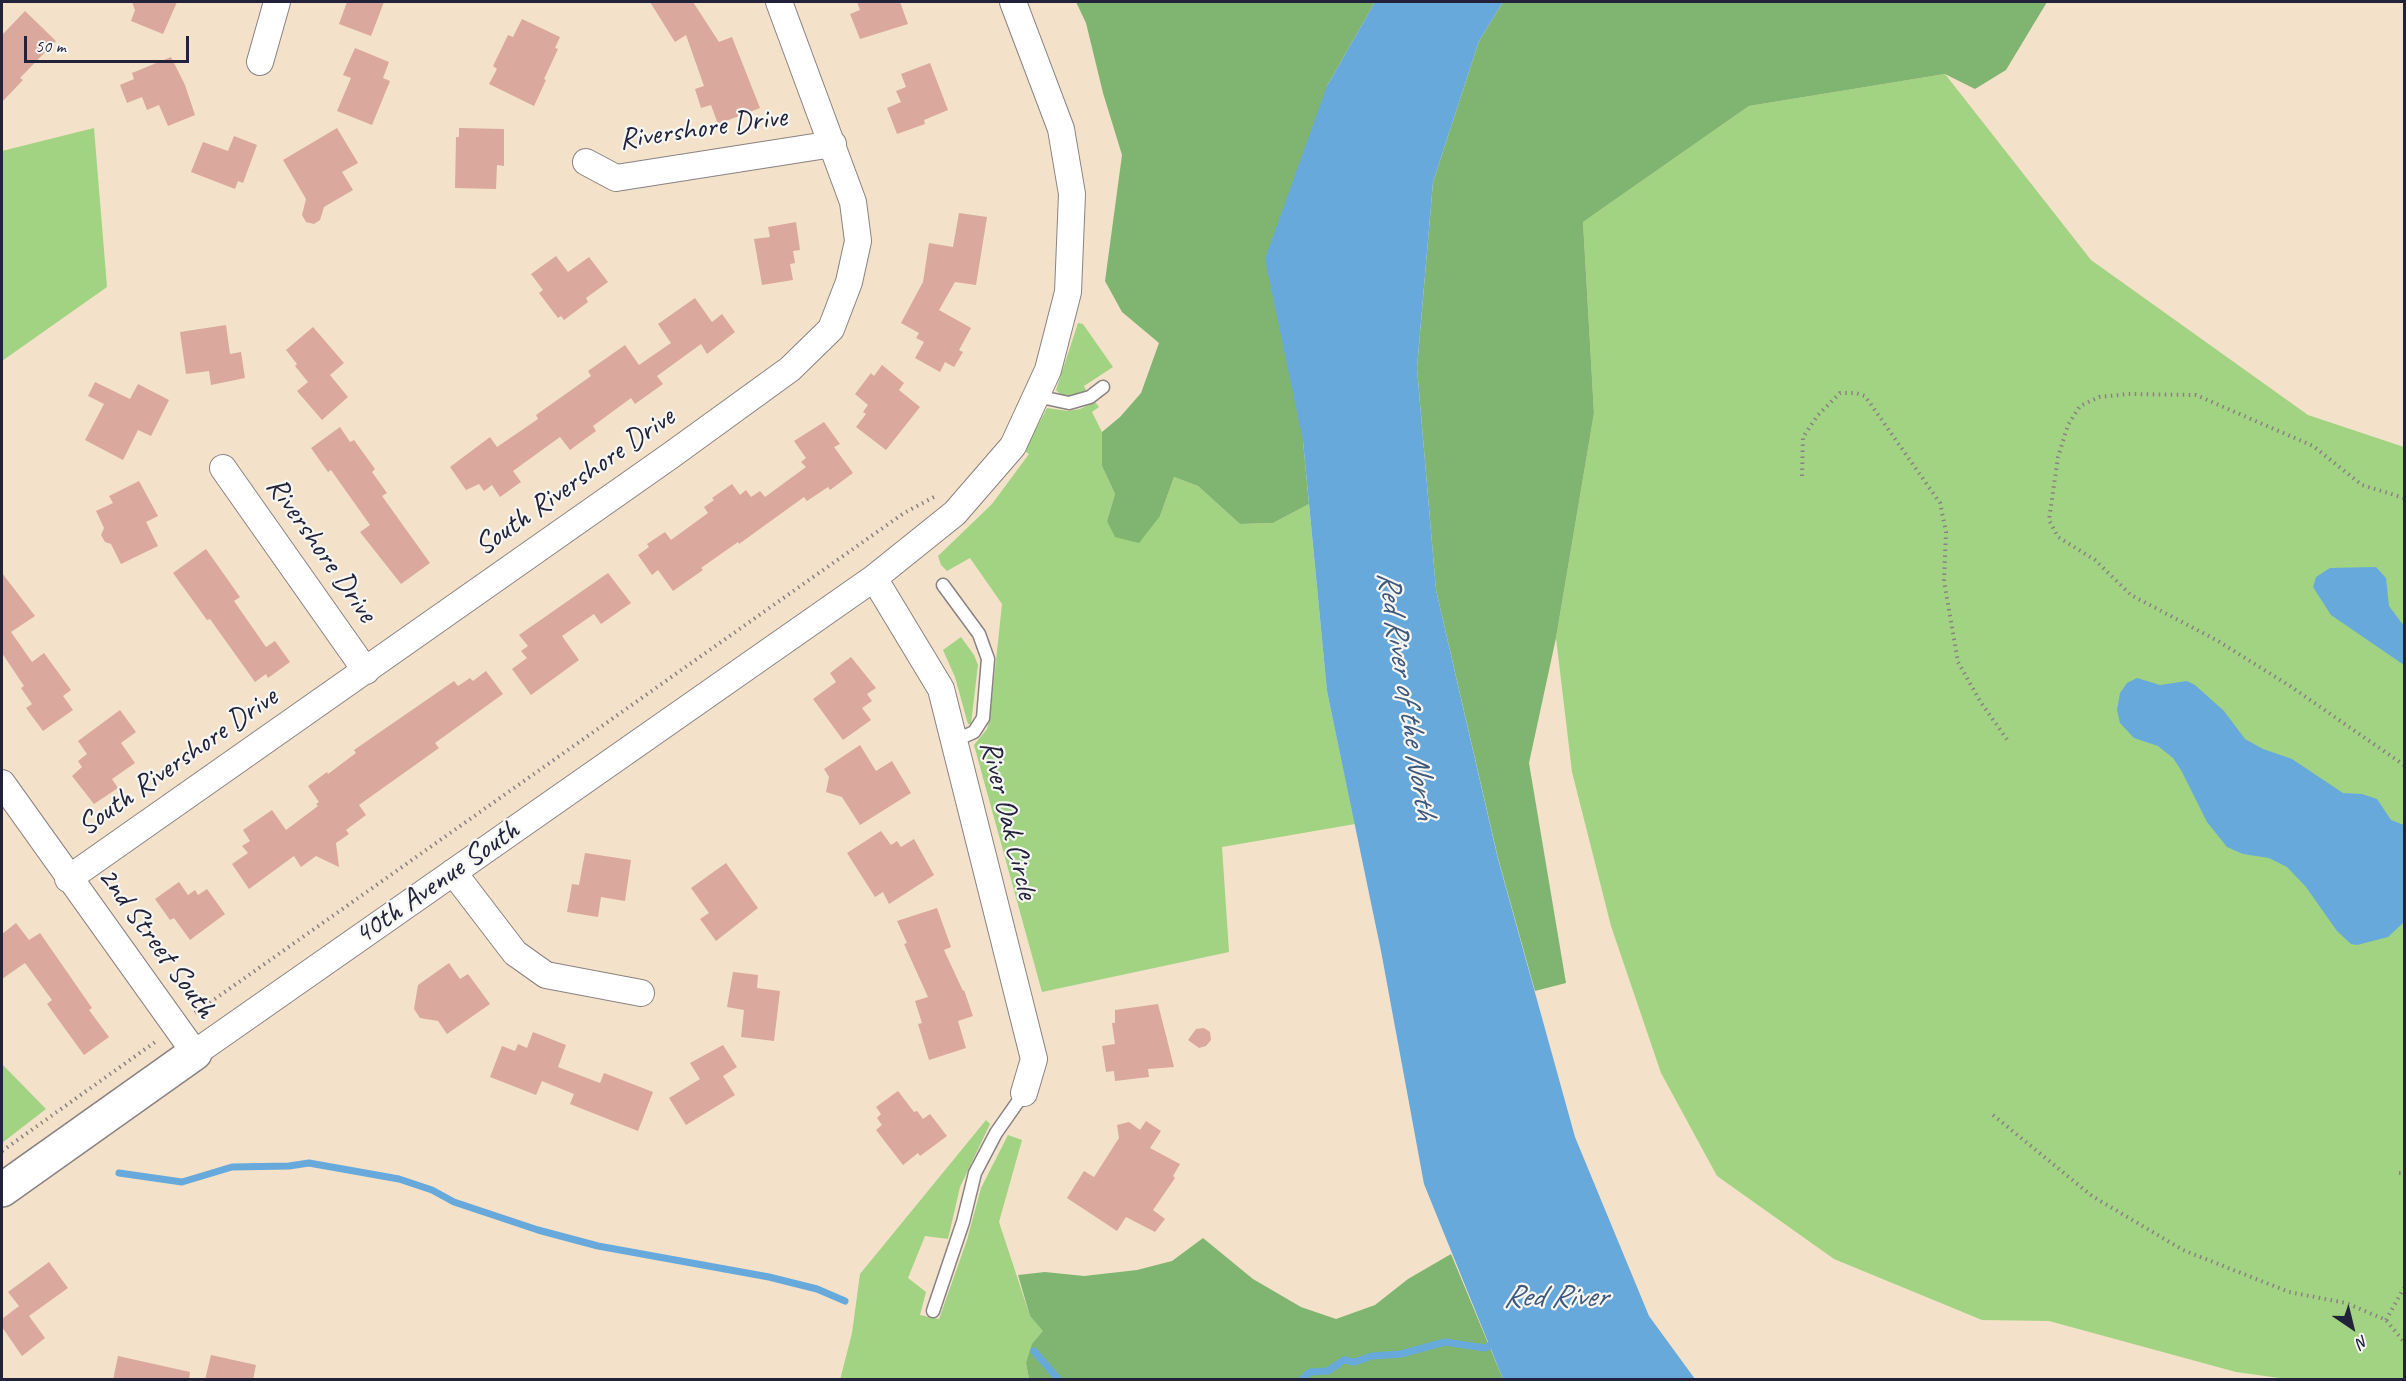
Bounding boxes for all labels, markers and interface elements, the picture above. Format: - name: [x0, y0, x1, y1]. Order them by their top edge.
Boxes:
- scale bar: [27, 24, 192, 62]
- text: 50 m: [35, 35, 66, 57]
- street label: Rivershore Drive: [617, 99, 789, 159]
- street label: South Rivershore Drive: [468, 400, 682, 564]
- street label: Rivershore Drive: [258, 470, 384, 630]
- water label: Red River of the North: [1367, 569, 1445, 821]
- street label: South Rivershore Drive: [71, 680, 285, 844]
- street label: River Oak Circle: [971, 737, 1045, 903]
- street label: 40th Avenue South: [347, 813, 527, 953]
- street label: 2nd Street South: [89, 860, 223, 1026]
- water label: Red River: [1503, 1279, 1607, 1317]
- north arrow: [2322, 1297, 2382, 1357]
- text: N: [2353, 1331, 2372, 1353]

